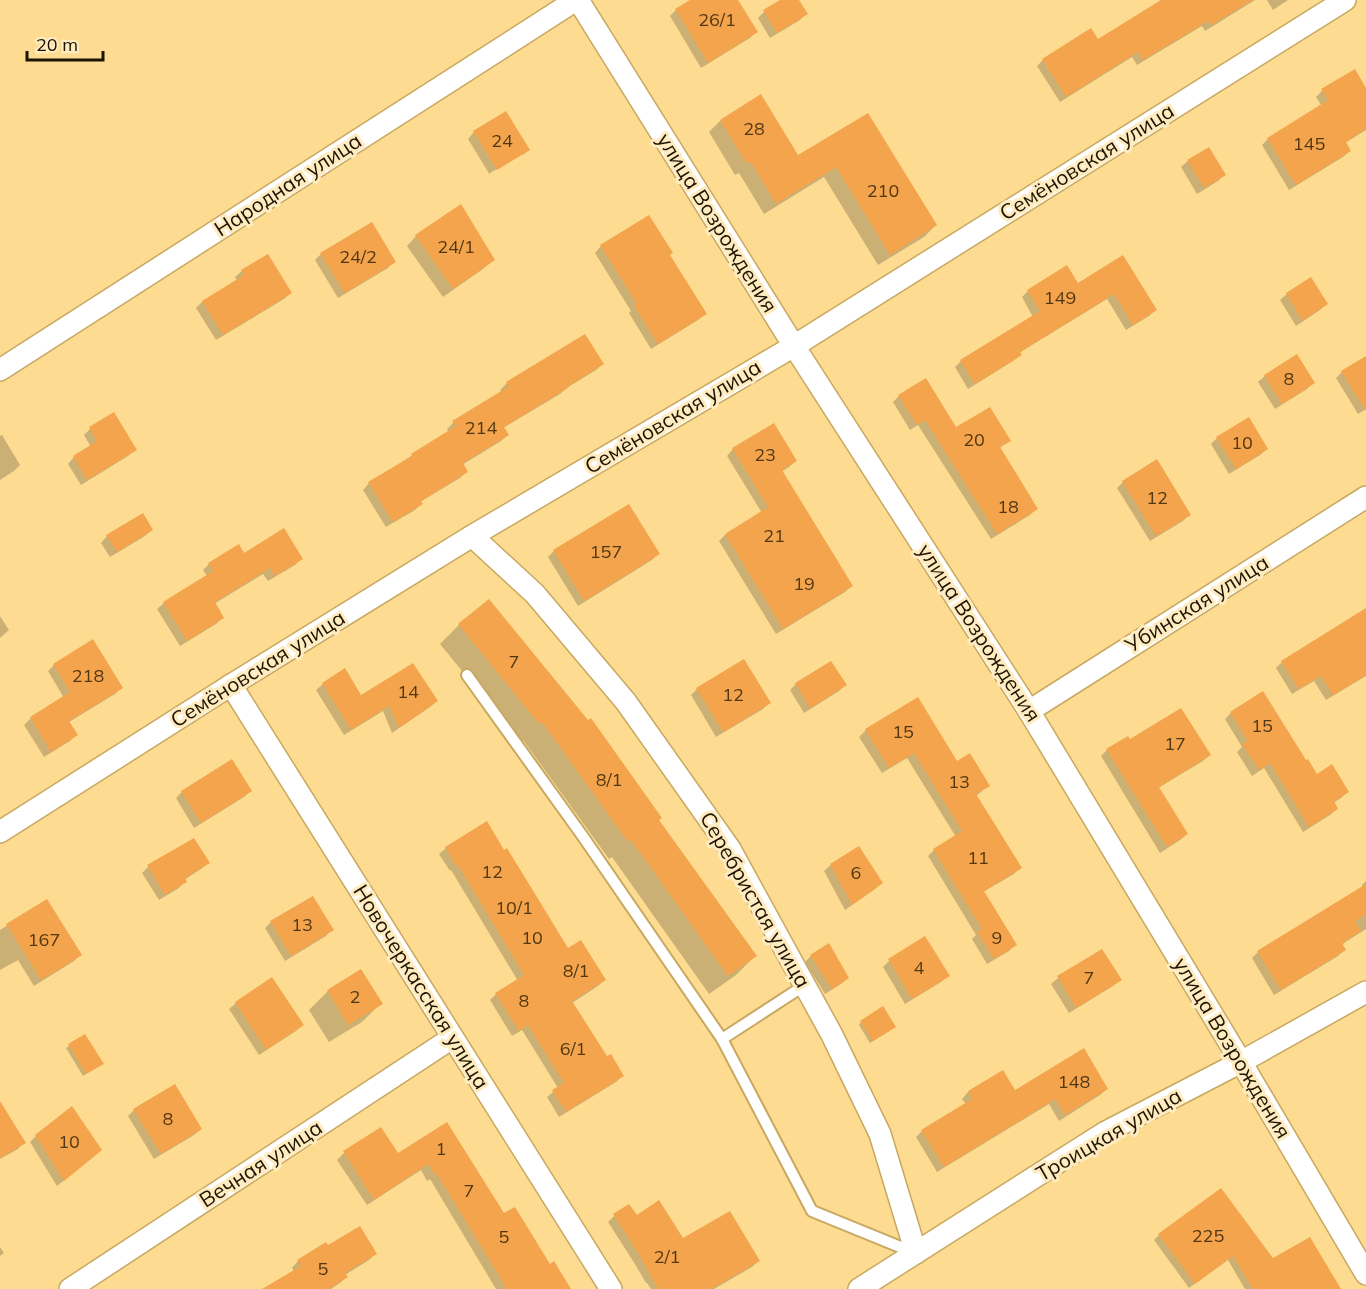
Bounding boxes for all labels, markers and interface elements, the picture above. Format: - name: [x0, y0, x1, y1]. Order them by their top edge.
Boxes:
- house number: 26/1: [698, 8, 736, 31]
- scale bar: [27, 24, 104, 62]
- text: 20 m: [36, 33, 78, 56]
- street label: Семёновская улица: [994, 97, 1179, 225]
- house number: 28: [743, 117, 765, 140]
- street label: Народная улица: [209, 127, 366, 241]
- street label: улица Возрождения: [652, 128, 784, 317]
- house number: 24: [491, 129, 513, 152]
- house number: 145: [1293, 132, 1325, 155]
- house number: 210: [867, 179, 899, 202]
- house number: 24/1: [437, 235, 475, 258]
- house number: 24/2: [339, 245, 377, 268]
- house number: 149: [1044, 286, 1076, 309]
- street label: Семёновская улица: [580, 353, 765, 479]
- house number: 8: [1284, 367, 1294, 390]
- house number: 214: [465, 416, 497, 439]
- house number: 20: [963, 428, 985, 451]
- house number: 10: [1231, 431, 1253, 454]
- house number: 23: [754, 443, 776, 466]
- house number: 12: [1146, 486, 1168, 509]
- house number: 18: [997, 495, 1019, 518]
- house number: 21: [763, 524, 785, 547]
- street label: улица Возрождения: [913, 539, 1047, 726]
- house number: 157: [590, 540, 622, 563]
- street label: Убинская улица: [1119, 549, 1273, 658]
- house number: 19: [793, 572, 815, 595]
- street label: Семёновская улица: [165, 604, 350, 732]
- house number: 7: [509, 650, 519, 673]
- house number: 218: [72, 664, 104, 687]
- house number: 14: [397, 680, 419, 703]
- house number: 12: [722, 683, 744, 706]
- house number: 15: [1251, 714, 1273, 737]
- house number: 15: [892, 720, 914, 743]
- house number: 17: [1164, 732, 1186, 755]
- house number: 8/1: [596, 768, 622, 791]
- house number: 13: [948, 770, 970, 793]
- street label: Серебристая улица: [695, 807, 817, 992]
- house number: 11: [967, 846, 989, 869]
- house number: 12: [481, 860, 503, 883]
- house number: 6: [851, 861, 861, 884]
- street label: Новочеркасская улица: [348, 879, 495, 1093]
- house number: 10/1: [495, 896, 533, 919]
- house number: 13: [291, 913, 313, 936]
- house number: 10: [521, 926, 543, 949]
- house number: 9: [992, 926, 1002, 949]
- house number: 167: [28, 928, 60, 951]
- street label: улица Возрождения: [1168, 952, 1297, 1143]
- house number: 4: [914, 956, 925, 979]
- house number: 8/1: [563, 959, 589, 982]
- house number: 7: [1084, 966, 1094, 989]
- house number: 2: [350, 985, 360, 1008]
- house number: 8: [519, 989, 529, 1012]
- house number: 6/1: [560, 1037, 586, 1060]
- house number: 148: [1058, 1070, 1090, 1093]
- street label: Троицкая улица: [1031, 1082, 1186, 1186]
- house number: 8: [163, 1107, 173, 1130]
- street label: Вечная улица: [194, 1114, 327, 1213]
- house number: 10: [58, 1130, 80, 1153]
- house number: 1: [436, 1137, 446, 1160]
- house number: 7: [464, 1179, 474, 1202]
- house number: 225: [1192, 1224, 1224, 1247]
- house number: 5: [499, 1225, 510, 1248]
- house number: 2/1: [654, 1245, 680, 1268]
- house number: 5: [318, 1257, 329, 1280]

